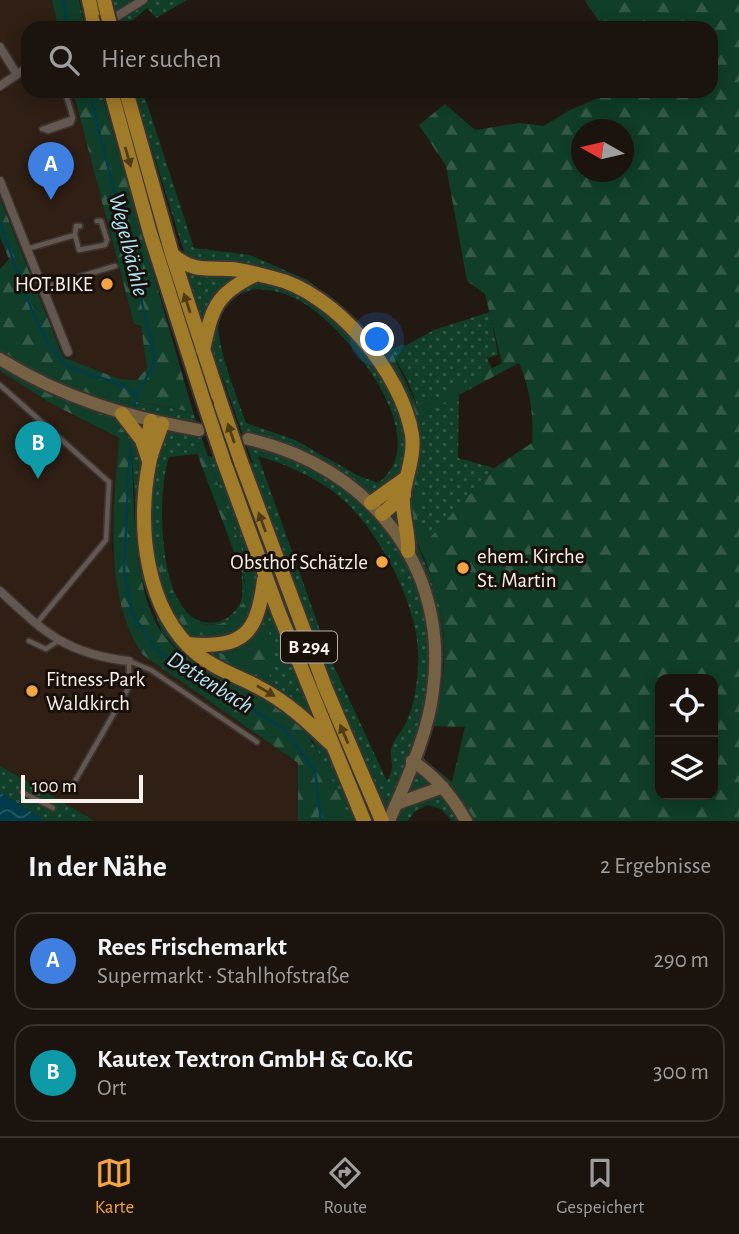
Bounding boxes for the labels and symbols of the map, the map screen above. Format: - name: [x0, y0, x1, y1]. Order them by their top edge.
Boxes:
- north arrow: [571, 119, 634, 182]
- pin: A: [28, 142, 74, 200]
- one-way arrow: [124, 147, 134, 168]
- water label: Wegelbächle: [104, 191, 152, 299]
- place label: HOT.BIKE: [15, 274, 93, 295]
- marker: HOT.BIKE: [99, 276, 115, 292]
- one-way arrow: [181, 292, 191, 313]
- your location: [360, 322, 394, 356]
- pin: B: [15, 421, 61, 479]
- one-way arrow: [225, 423, 236, 444]
- one-way arrow: [256, 512, 267, 533]
- place label: ehem. Kirche St. Martin: [477, 546, 584, 591]
- place label: Obsthof Schätzle: [230, 552, 368, 573]
- marker: Obsthof Schätzle: [374, 554, 390, 570]
- marker: ehem. Kirche St. Martin: [455, 560, 471, 576]
- road number: B 294: [281, 632, 337, 662]
- water label: Dettenbach: [163, 648, 257, 718]
- place label: Fitness-Park Waldkirch: [46, 669, 145, 714]
- marker: Fitness-Park Waldkirch: [24, 683, 40, 699]
- one-way arrow: [256, 685, 276, 697]
- one-way arrow: [338, 724, 350, 744]
- scale bar: [21, 772, 144, 804]

